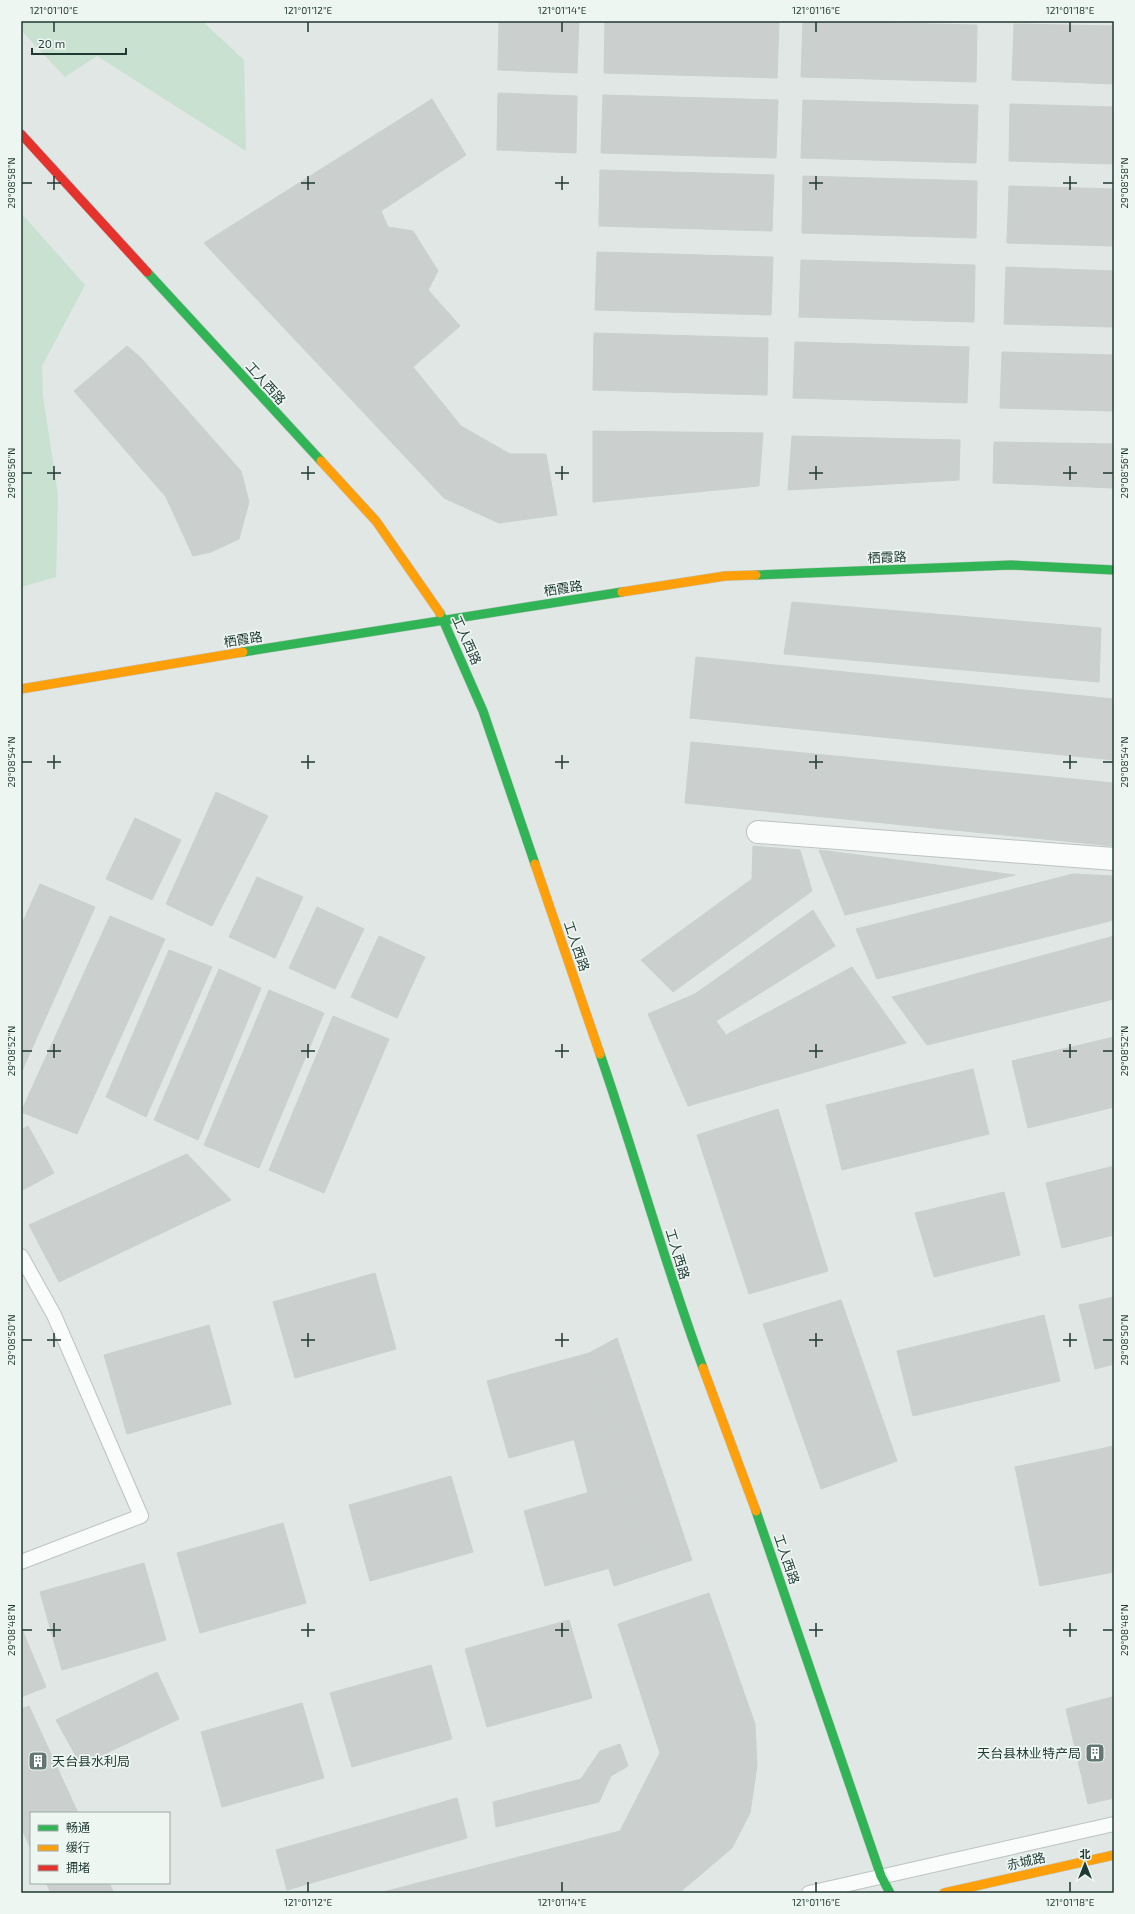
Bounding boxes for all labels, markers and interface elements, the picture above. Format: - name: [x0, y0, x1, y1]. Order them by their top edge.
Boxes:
- text: 121°01'10"E: [30, 4, 79, 16]
- text: 121°01'12"E: [284, 4, 332, 16]
- text: 121°01'14"E: [538, 4, 587, 16]
- text: 121°01'16"E: [792, 4, 840, 16]
- text: 121°01'18"E: [1046, 4, 1095, 16]
- scale bar: [32, 30, 126, 56]
- text: 20 m: [38, 36, 65, 50]
- text: 29°08'58"N: [5, 157, 17, 209]
- text: 29°08'58"N: [1118, 157, 1130, 209]
- street label: 工人西路: [243, 358, 289, 408]
- text: 29°08'56"N: [5, 448, 17, 498]
- text: 29°08'56"N: [1118, 448, 1130, 498]
- street label: 栖霞路: [867, 548, 907, 566]
- street label: 栖霞路: [542, 577, 584, 599]
- street label: 工人西路: [449, 613, 485, 667]
- street label: 栖霞路: [222, 628, 264, 650]
- text: 29°08'54"N: [5, 736, 17, 788]
- text: 29°08'54"N: [1118, 736, 1130, 788]
- street label: 工人西路: [561, 919, 593, 973]
- text: 29°08'52"N: [5, 1026, 17, 1076]
- text: 29°08'52"N: [1118, 1026, 1130, 1076]
- street label: 工人西路: [663, 1227, 693, 1281]
- text: 29°08'50"N: [5, 1314, 17, 1366]
- text: 29°08'50"N: [1118, 1314, 1130, 1366]
- street label: 工人西路: [771, 1532, 803, 1586]
- text: 29°08'48"N: [5, 1604, 17, 1656]
- text: 29°08'48"N: [1118, 1604, 1130, 1656]
- building icon: 天台县林业特产局: [1084, 1742, 1106, 1764]
- place label: 天台县林业特产局: [977, 1745, 1081, 1761]
- building icon: 天台县水利局: [27, 1750, 49, 1772]
- place label: 天台县水利局: [52, 1753, 130, 1769]
- legend: [30, 1812, 170, 1884]
- text: 畅通: [66, 1820, 90, 1834]
- text: 缓行: [66, 1840, 90, 1854]
- north arrow: [1065, 1844, 1105, 1884]
- text: 北: [1080, 1847, 1091, 1860]
- street label: 赤城路: [1005, 1849, 1047, 1873]
- text: 拥堵: [66, 1860, 90, 1874]
- text: 121°01'12"E: [284, 1896, 332, 1908]
- text: 121°01'14"E: [538, 1896, 587, 1908]
- text: 121°01'16"E: [792, 1896, 840, 1908]
- text: 121°01'18"E: [1046, 1896, 1095, 1908]

